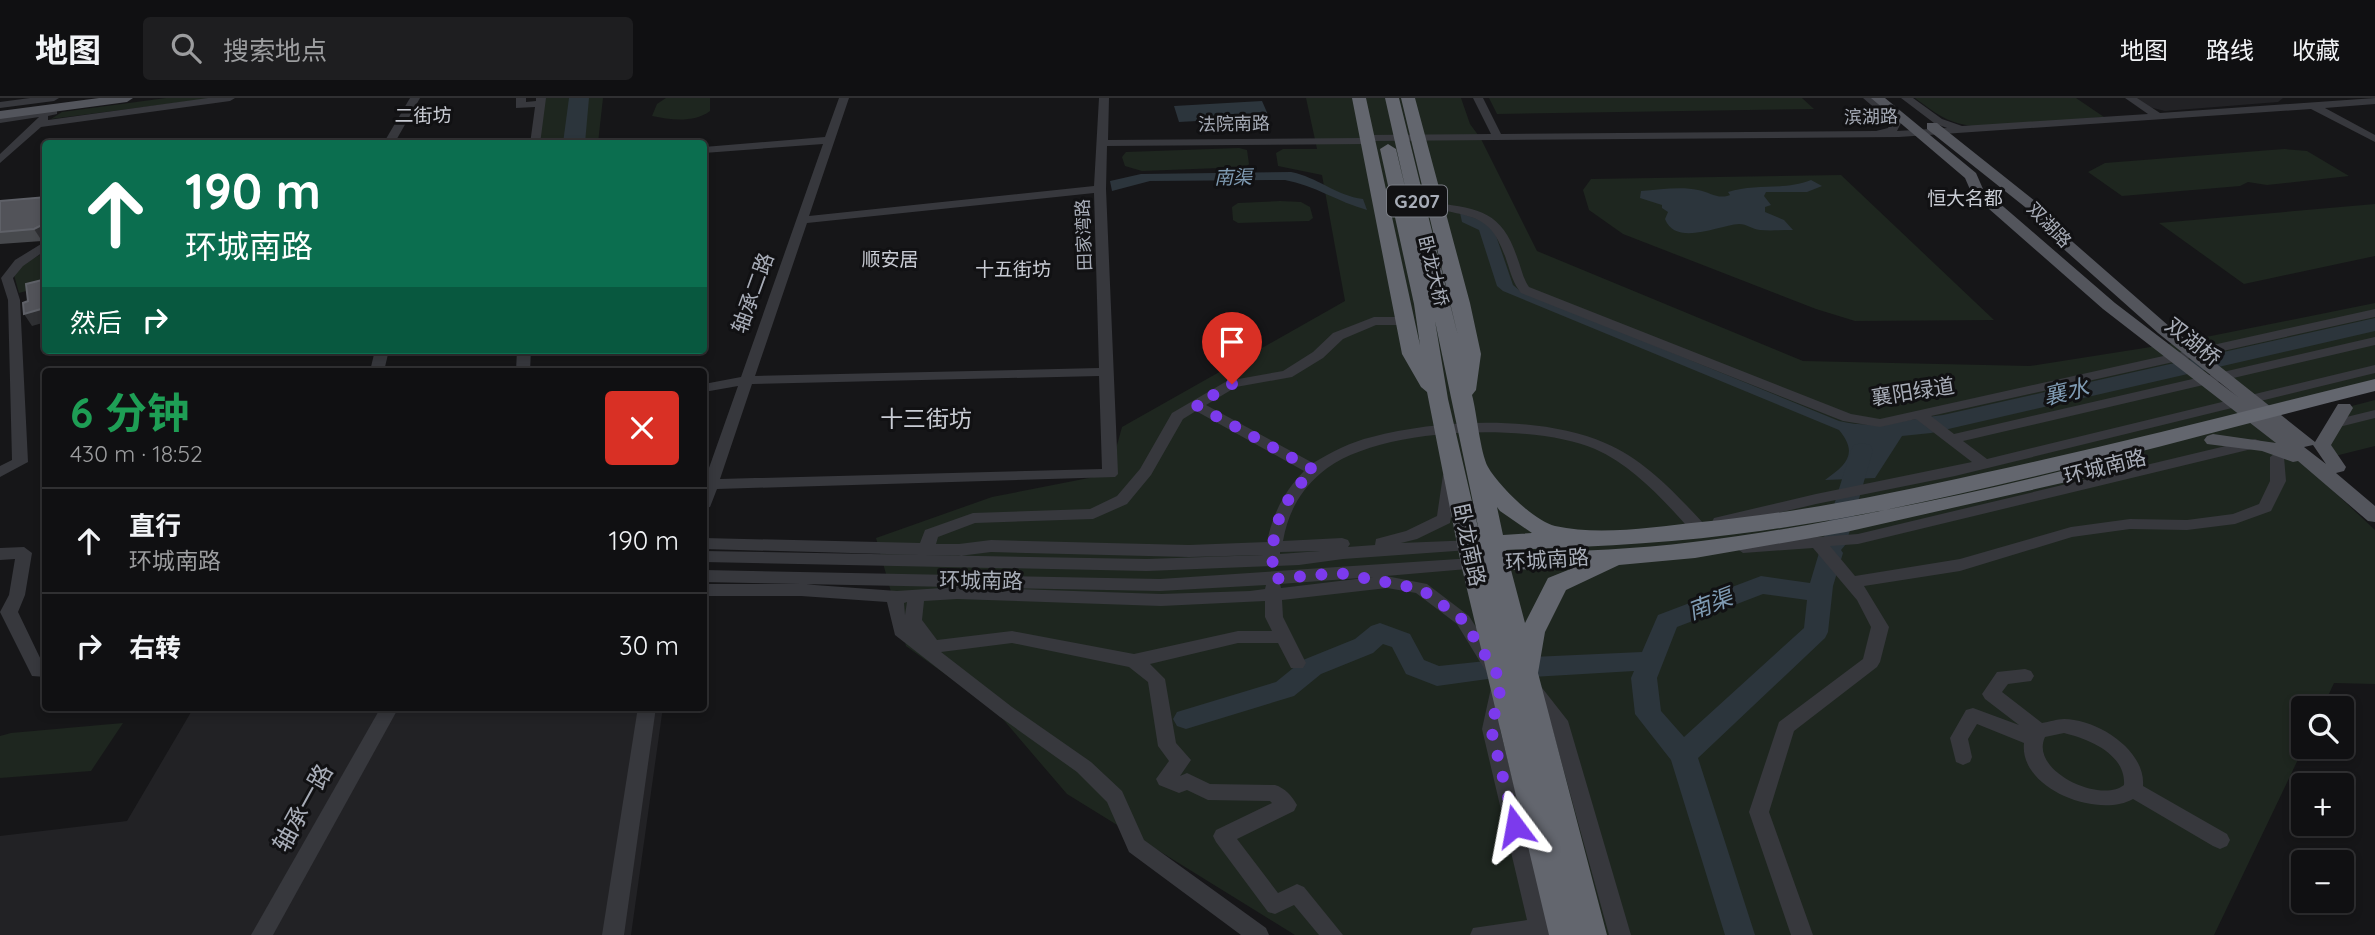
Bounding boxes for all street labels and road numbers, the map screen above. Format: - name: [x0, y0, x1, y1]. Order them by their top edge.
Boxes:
- street label: 滨湖路: [1844, 105, 1898, 128]
- street label: 法院南路: [1198, 111, 1270, 136]
- road number: G207: [1387, 186, 1447, 216]
- street label: 双湖路: [2022, 197, 2076, 252]
- street label: 田家湾路: [1071, 199, 1096, 271]
- street label: 卧龙大桥: [1414, 233, 1453, 309]
- street label: 轴承二路: [725, 249, 779, 337]
- street label: 双湖桥: [2161, 312, 2226, 371]
- street label: 襄阳绿道: [1869, 372, 1956, 410]
- street label: 环城南路: [2061, 443, 2149, 489]
- street label: 卧龙南路: [1449, 501, 1491, 589]
- street label: 环城南路: [1504, 543, 1590, 575]
- street label: 环城南路: [939, 566, 1023, 594]
- street label: 轴承一路: [266, 758, 339, 857]

